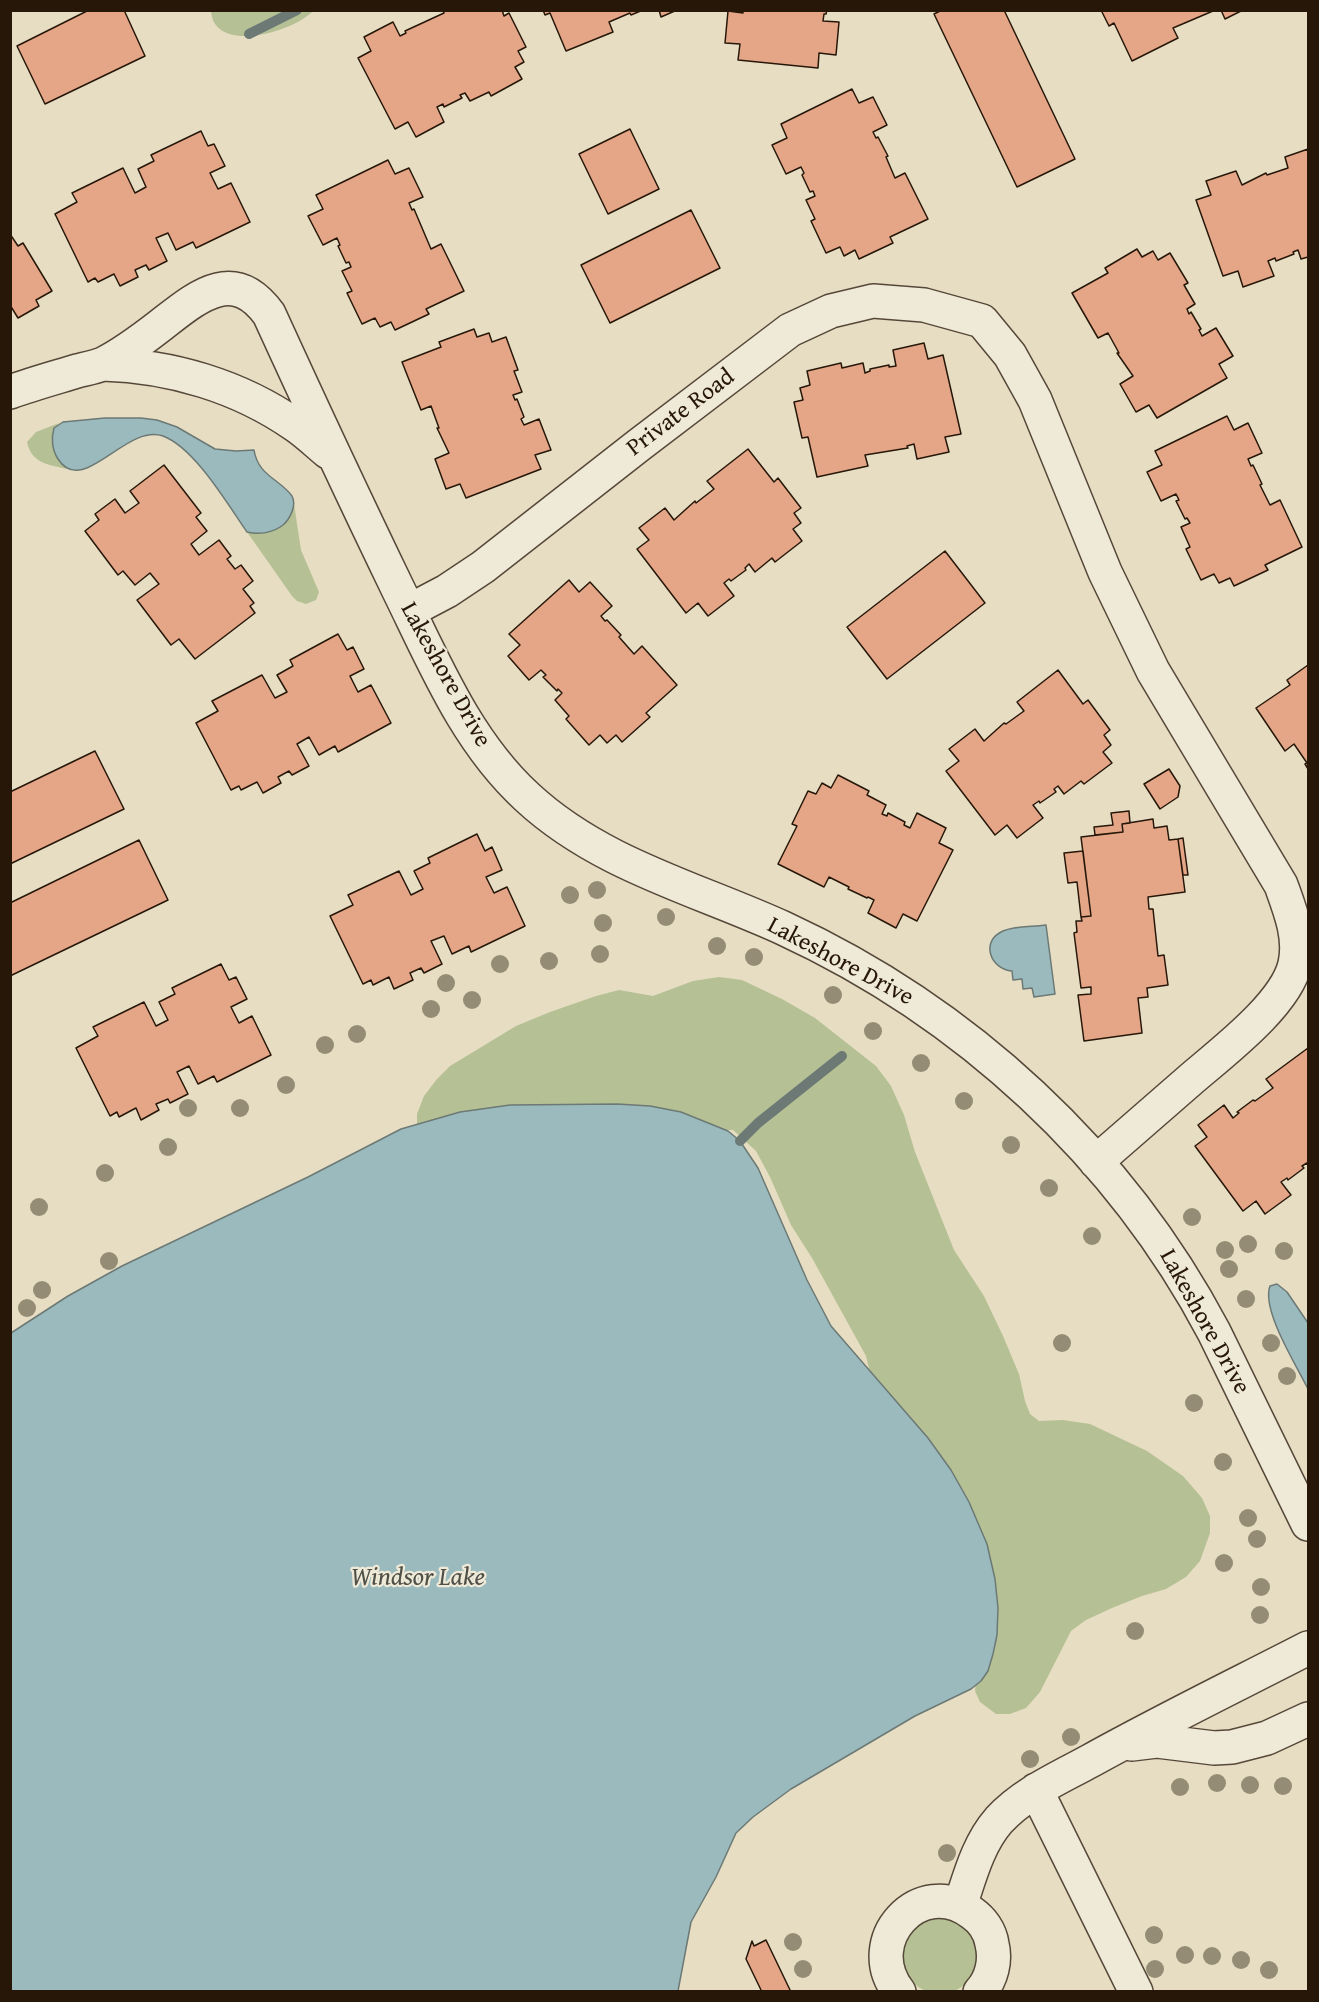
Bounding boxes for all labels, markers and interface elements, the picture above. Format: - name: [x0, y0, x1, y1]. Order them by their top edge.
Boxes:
- street label: Private Road: [621, 363, 741, 463]
- street label: Lakeshore Drive: [393, 598, 497, 752]
- street label: Lakeshore Drive: [762, 911, 918, 1013]
- street label: Lakeshore Drive: [1152, 1245, 1256, 1399]
- water label: Windsor Lake: [351, 1562, 485, 1594]

